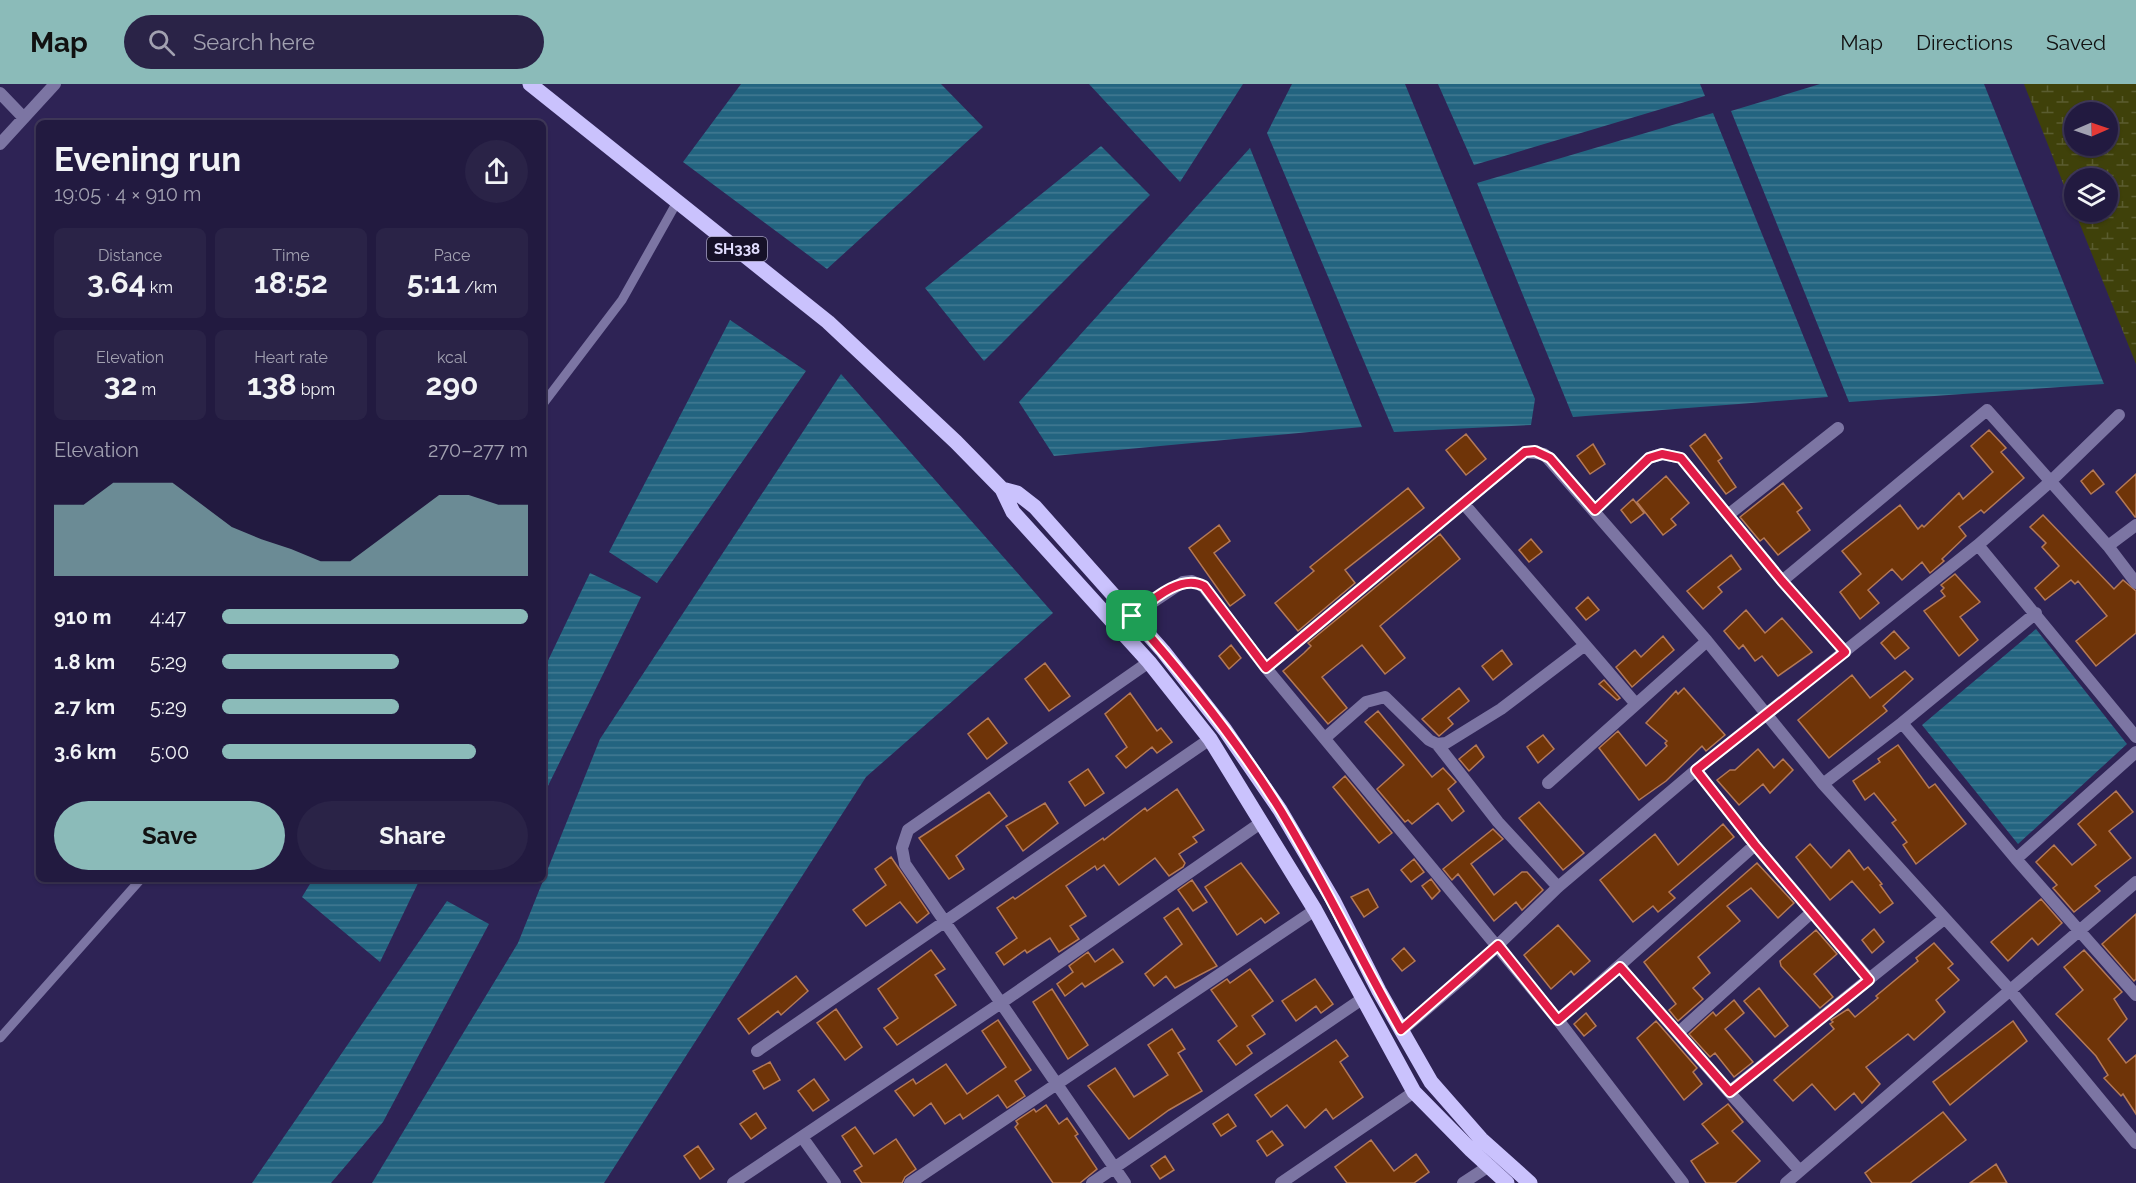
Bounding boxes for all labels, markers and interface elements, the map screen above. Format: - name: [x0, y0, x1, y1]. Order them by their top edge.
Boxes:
- search box: [124, 15, 544, 69]
- text: Map: [30, 26, 88, 59]
- icon: search: [145, 26, 178, 59]
- text: Search here: [193, 29, 315, 55]
- text: Map: [1840, 30, 1883, 55]
- text: Directions: [1916, 30, 2013, 55]
- text: Saved: [2046, 30, 2106, 55]
- north arrow: [2064, 102, 2118, 156]
- map controls: [2064, 102, 2118, 222]
- text: Evening run: [54, 140, 241, 179]
- button: share: [465, 140, 528, 203]
- button: layers: [2064, 168, 2118, 222]
- text: 19:05 · 4 × 910 m: [54, 182, 201, 206]
- road number: SH338: [707, 237, 767, 261]
- text: Distance: [98, 246, 162, 265]
- text: Time: [272, 246, 310, 265]
- text: Pace: [434, 246, 470, 265]
- text: 3.64: [87, 265, 146, 300]
- text: 18:52: [254, 265, 328, 300]
- text: 5:11: [407, 265, 460, 300]
- text: km: [146, 278, 173, 297]
- text: /km: [460, 278, 497, 297]
- text: Elevation: [96, 348, 164, 367]
- text: Heart rate: [254, 348, 328, 367]
- text: kcal: [437, 348, 467, 367]
- text: 32: [104, 367, 137, 402]
- text: 138: [247, 367, 297, 402]
- text: 290: [425, 367, 479, 402]
- text: m: [137, 380, 156, 399]
- text: bpm: [297, 380, 335, 399]
- text: Elevation: [54, 438, 139, 462]
- text: 270–277 m: [428, 438, 528, 462]
- pin: [1106, 590, 1157, 641]
- icon: arrive: [1115, 599, 1148, 632]
- text: 910 m: [54, 605, 111, 629]
- text: 4:47: [150, 605, 186, 629]
- text: 1.8 km: [54, 650, 115, 674]
- text: 5:29: [150, 650, 187, 674]
- text: 2.7 km: [54, 695, 115, 719]
- text: 5:29: [150, 695, 187, 719]
- text: 3.6 km: [54, 740, 116, 764]
- text: 5:00: [150, 740, 189, 764]
- button: Save: [54, 801, 285, 870]
- button: Share: [297, 801, 528, 870]

